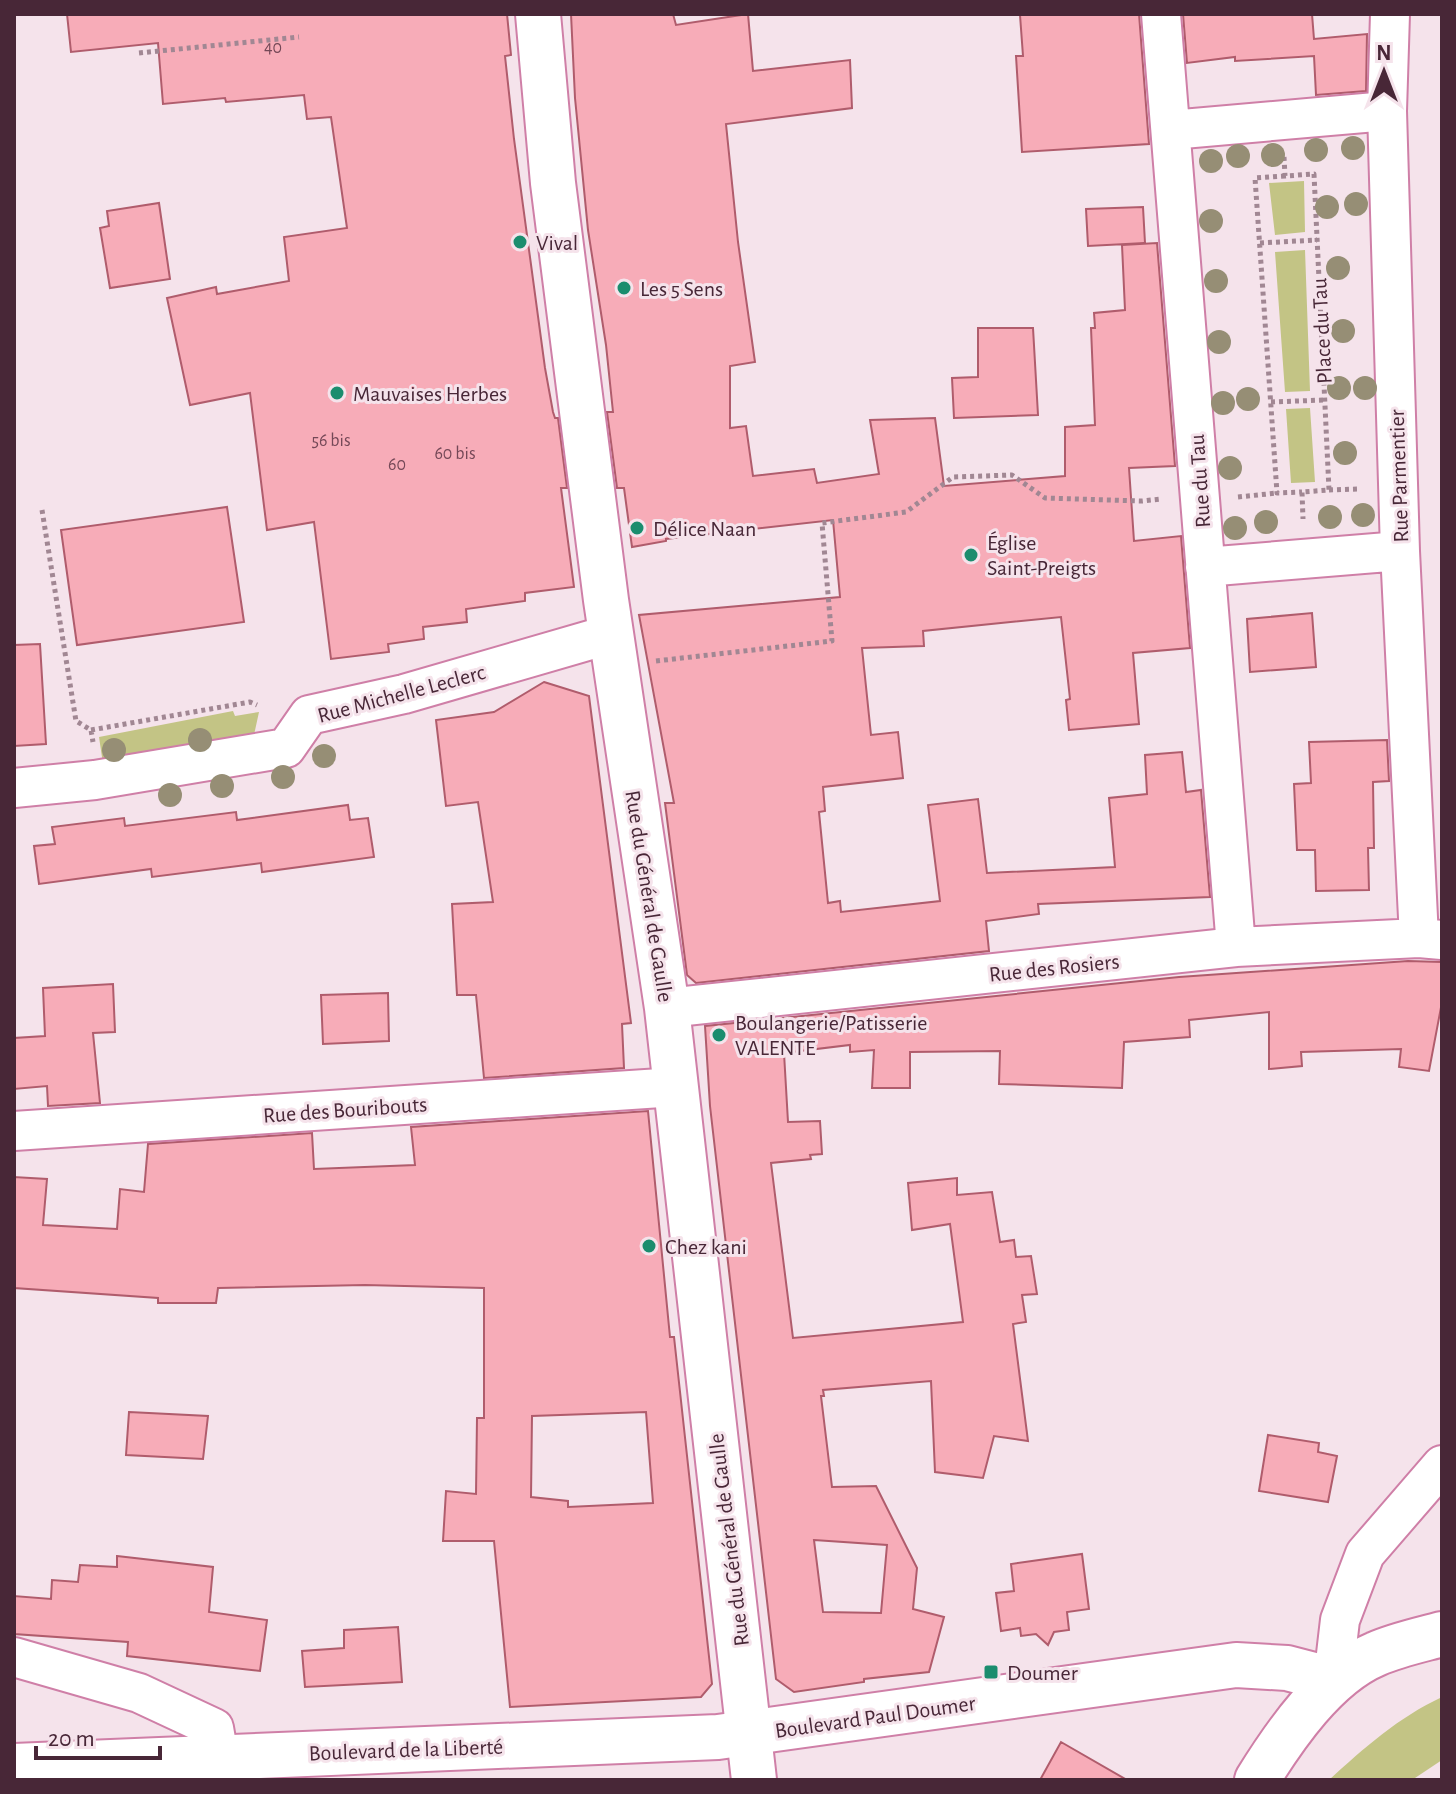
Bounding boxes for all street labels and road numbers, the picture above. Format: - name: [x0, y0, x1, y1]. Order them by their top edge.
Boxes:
- street label: Place du Tau: [1308, 277, 1336, 385]
- street label: Rue Parmentier: [1386, 409, 1412, 543]
- street label: Rue du Tau: [1186, 433, 1214, 528]
- street label: Rue Michelle Leclerc: [315, 661, 488, 727]
- street label: Rue du Général de Gaulle: [621, 789, 677, 1004]
- street label: Rue des Rosiers: [988, 950, 1120, 986]
- street label: Rue des Bouribouts: [262, 1093, 428, 1127]
- street label: Rue du Général de Gaulle: [705, 1432, 753, 1647]
- street label: Boulevard Paul Doumer: [773, 1692, 977, 1742]
- street label: Boulevard de la Liberté: [308, 1736, 504, 1764]

